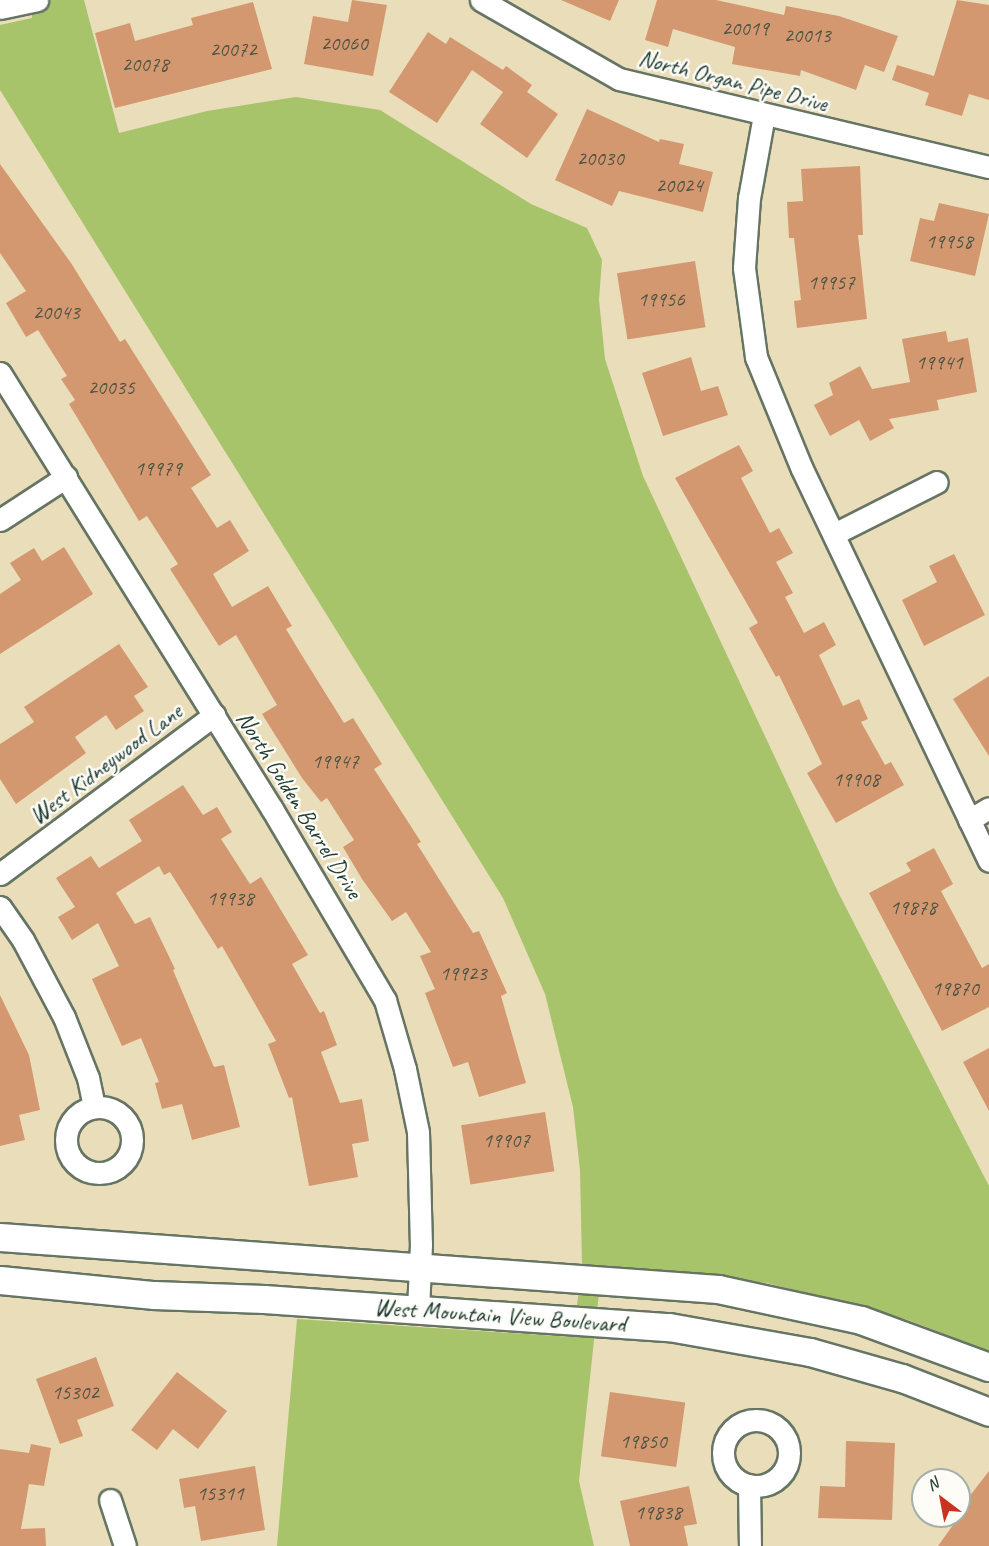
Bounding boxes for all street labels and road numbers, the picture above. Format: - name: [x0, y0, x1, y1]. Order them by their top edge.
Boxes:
- street label: North Organ Pipe Drive: [635, 44, 831, 118]
- street label: West Kidneywood Lane: [24, 697, 188, 831]
- street label: North Golden Barrel Drive: [230, 706, 368, 904]
- street label: West Mountain View Boulevard: [373, 1293, 627, 1339]

